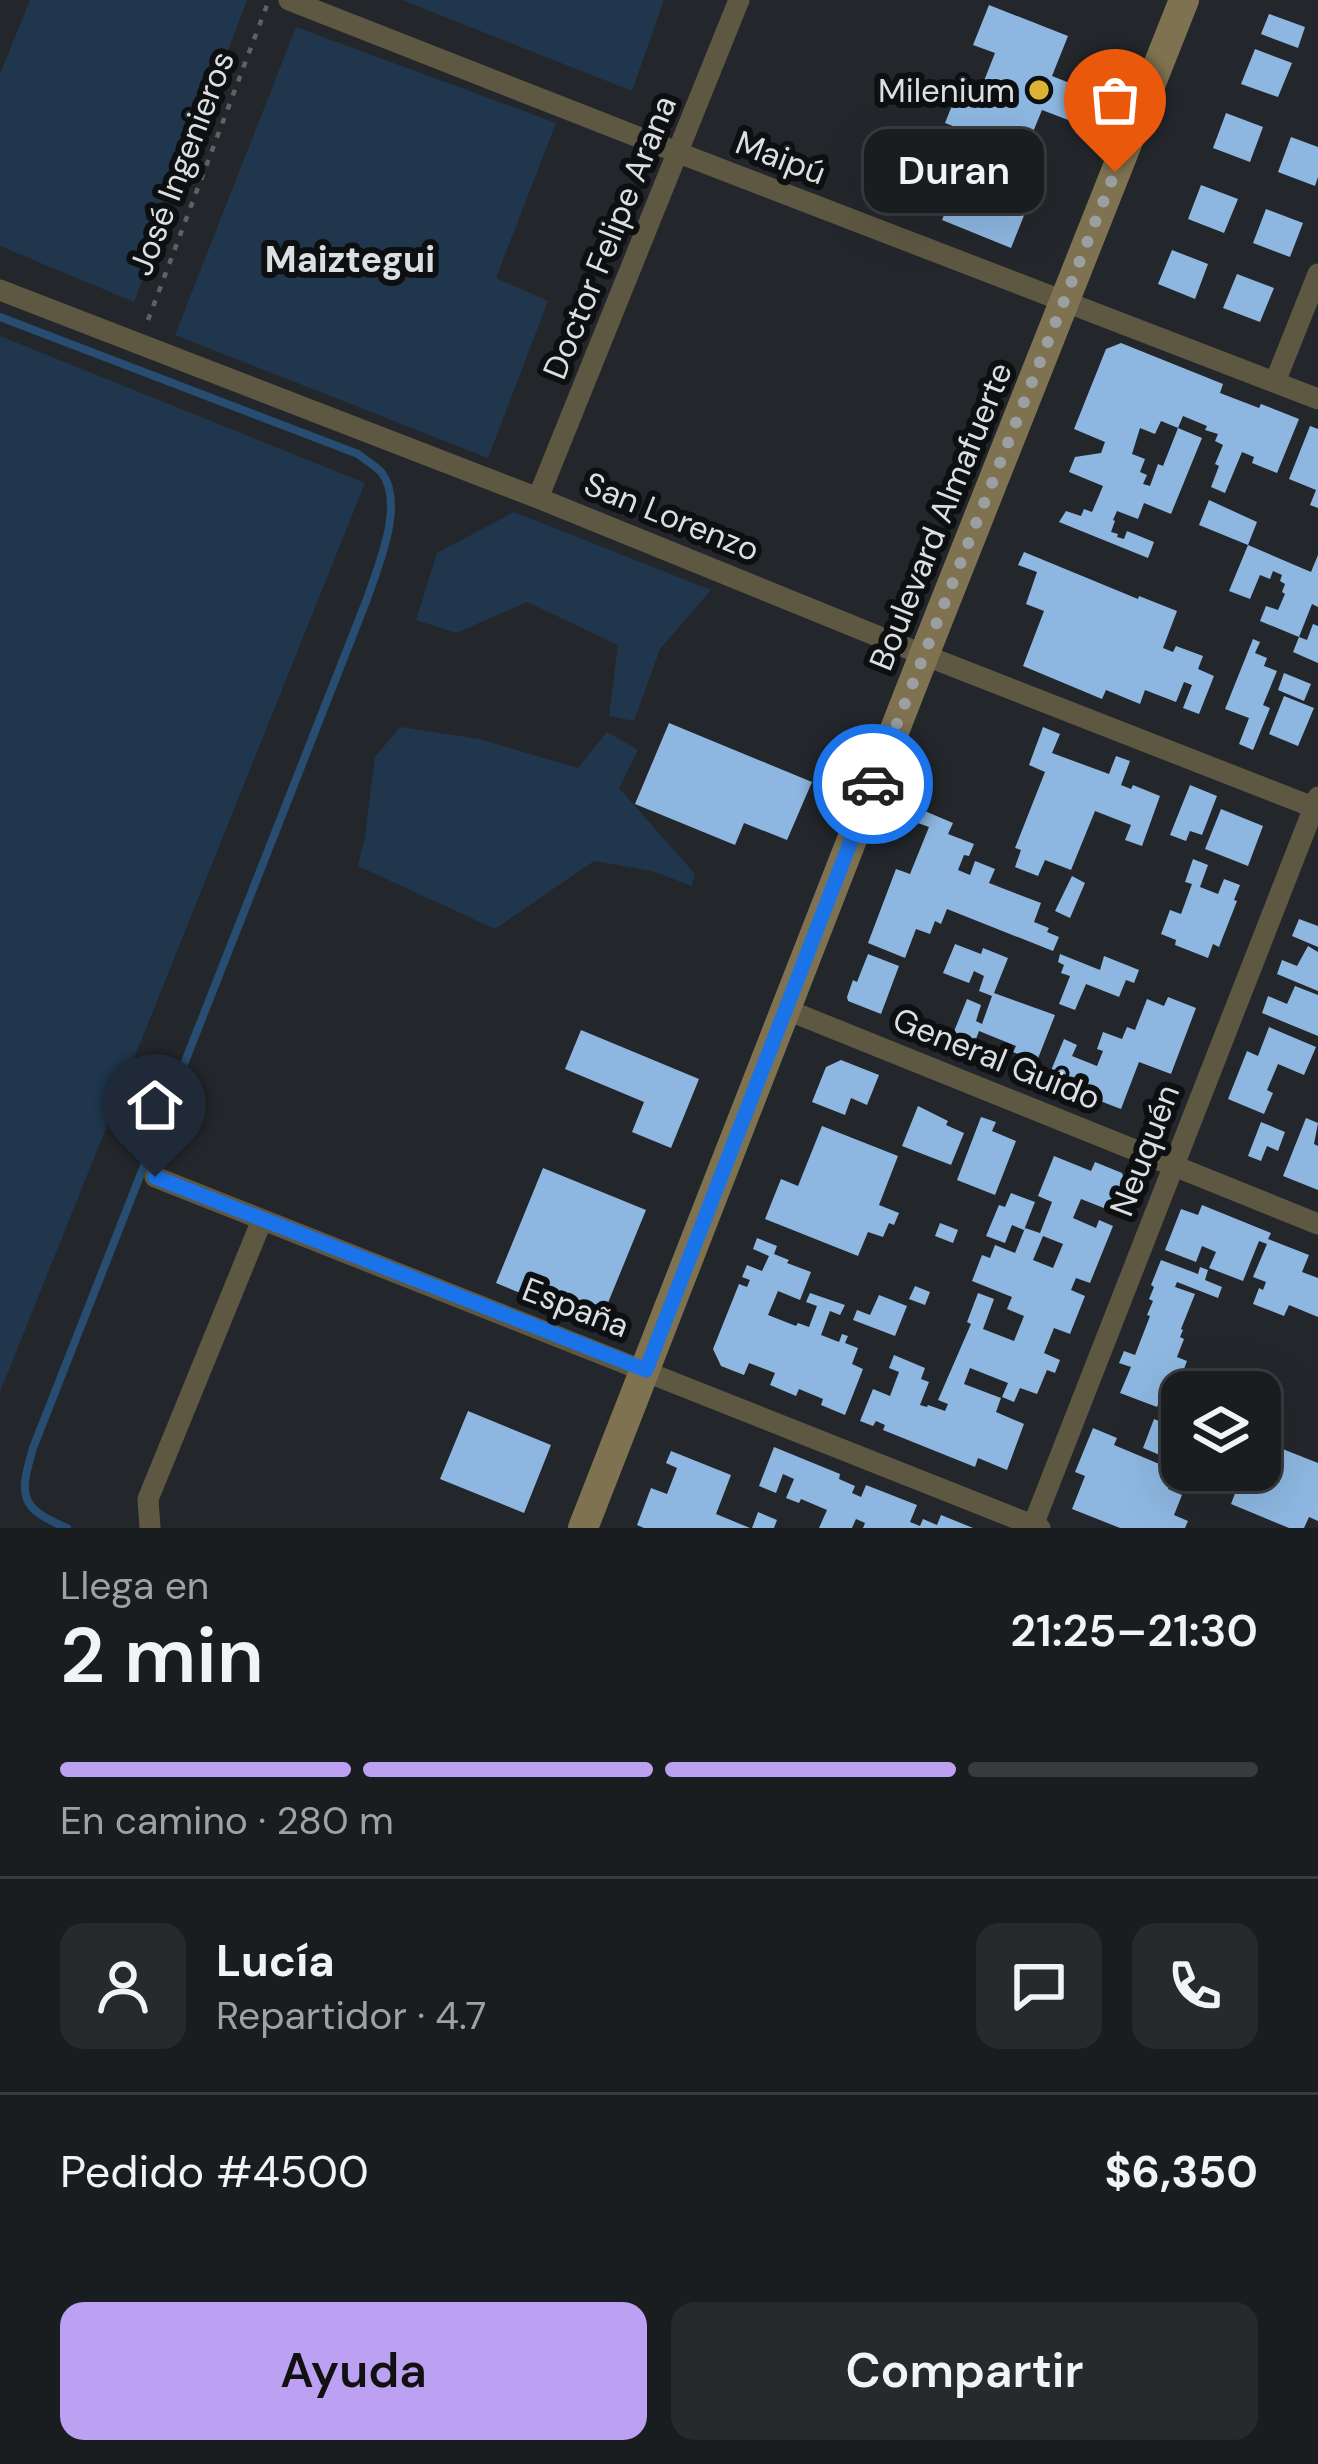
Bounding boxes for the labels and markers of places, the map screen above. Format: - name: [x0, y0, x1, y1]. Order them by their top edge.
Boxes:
- pin: [1064, 49, 1166, 172]
- place label: Milenium: [878, 69, 1015, 112]
- marker: Milenium: [1026, 77, 1052, 103]
- callout: Duran: [863, 130, 1043, 214]
- pin: [104, 1054, 206, 1177]

